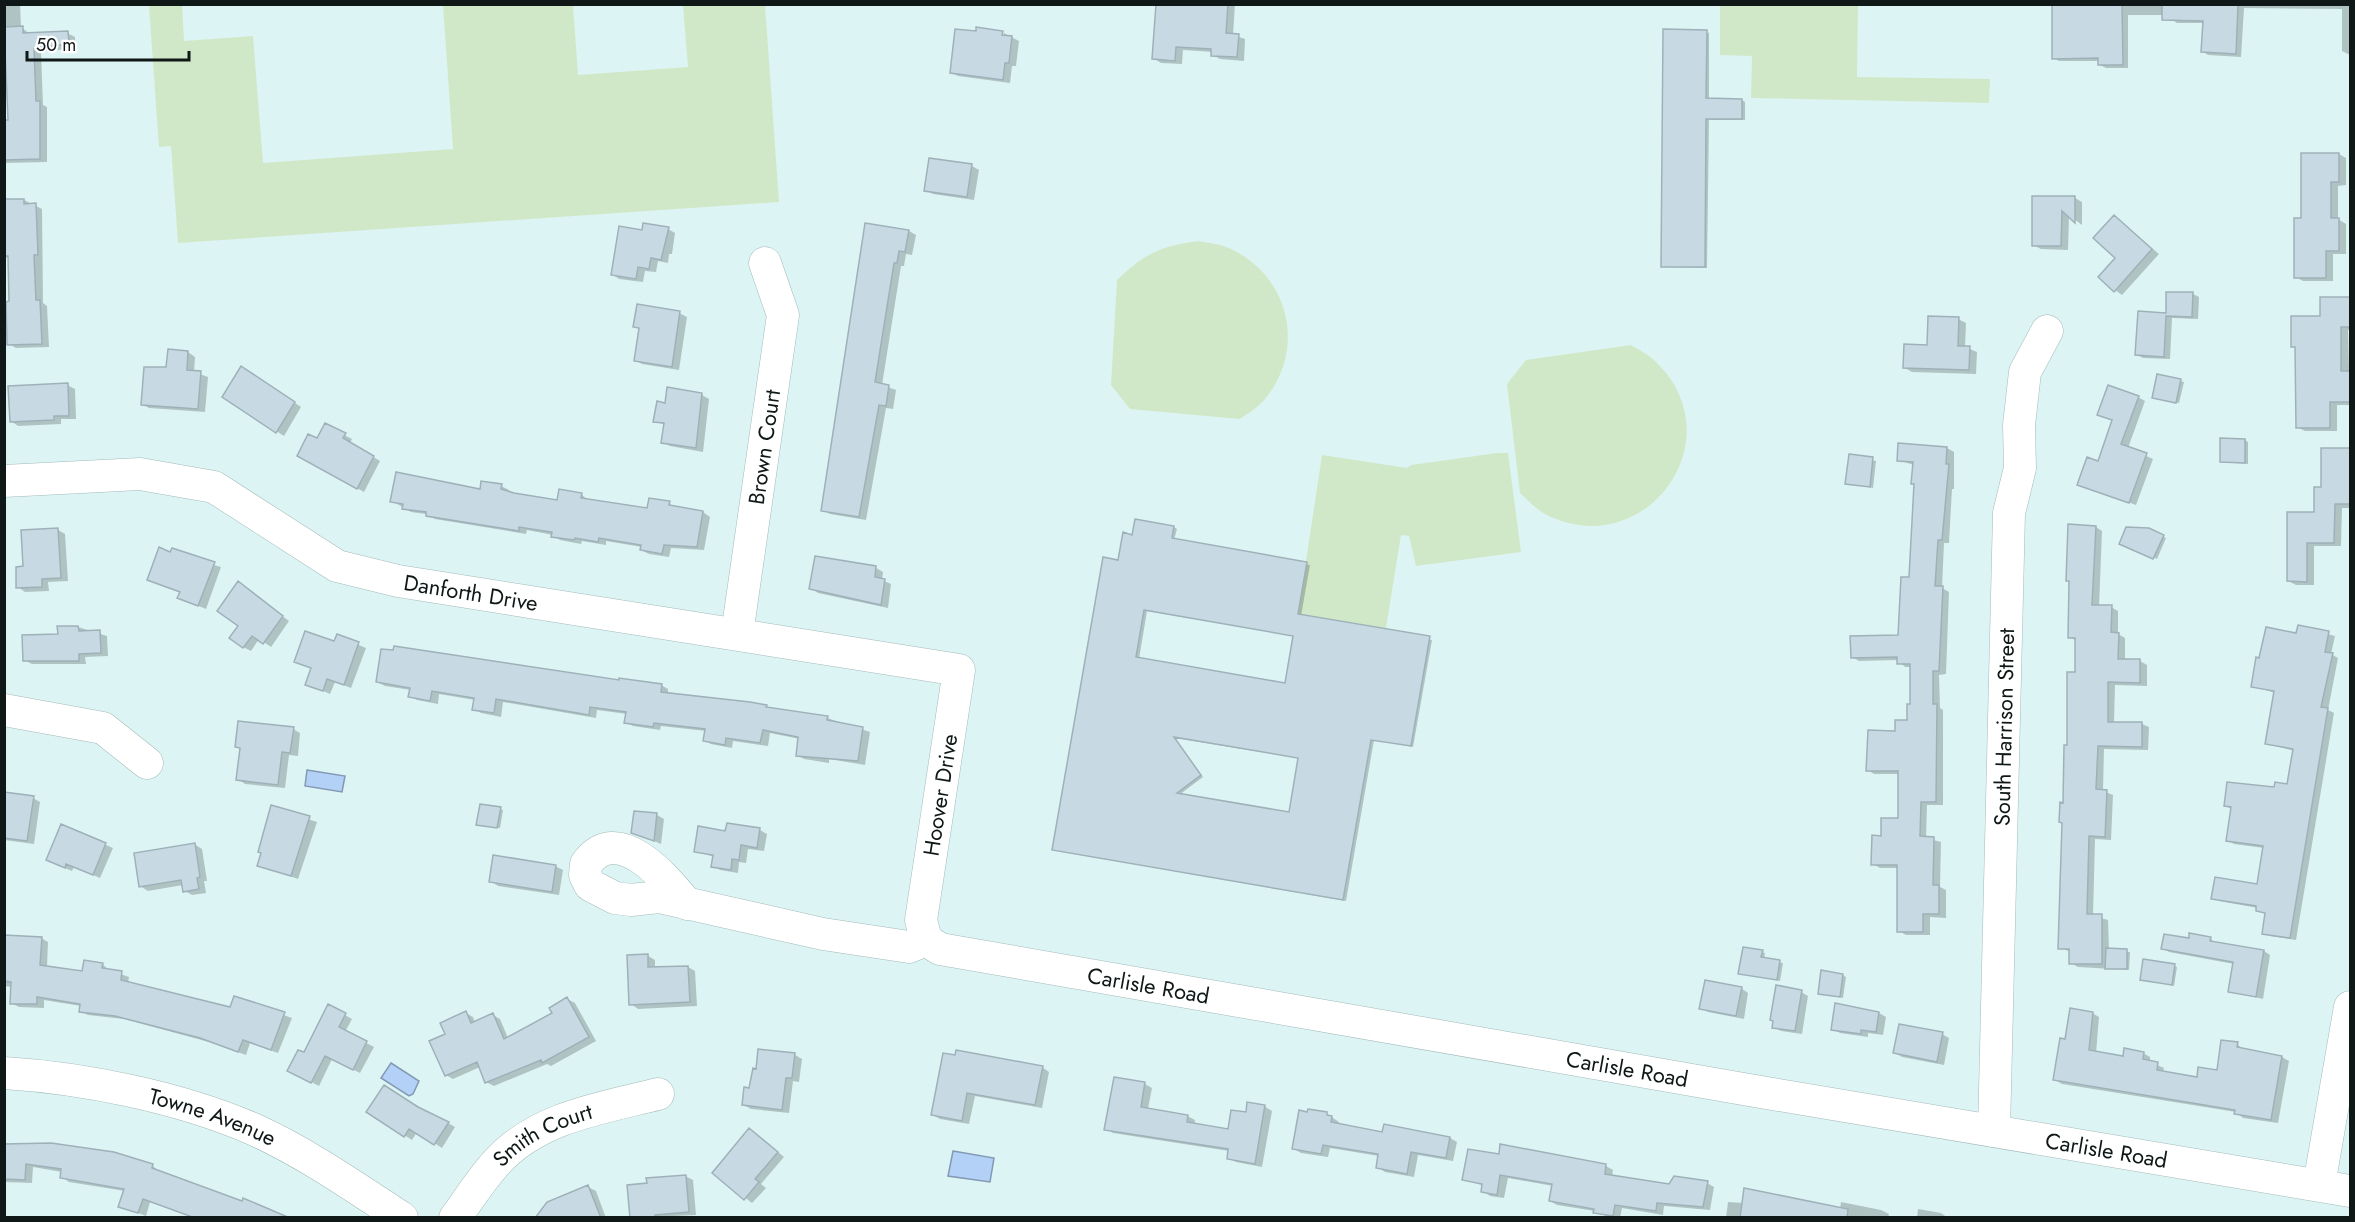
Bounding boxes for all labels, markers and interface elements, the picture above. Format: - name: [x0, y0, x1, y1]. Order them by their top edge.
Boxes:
- scale bar: [27, 24, 189, 62]
- text: 50 m: [36, 32, 76, 58]
- street label: Brown Court: [740, 387, 788, 507]
- street label: Danforth Drive: [401, 566, 540, 619]
- street label: South Harrison Street: [1985, 627, 2022, 826]
- street label: Hoover Drive: [915, 732, 965, 858]
- street label: Carlisle Road: [1085, 959, 1212, 1012]
- street label: Carlisle Road: [1564, 1042, 1691, 1095]
- street label: Towne Avenue: [146, 1080, 282, 1154]
- street label: Smith Court: [485, 1095, 596, 1174]
- street label: Carlisle Road: [2043, 1124, 2170, 1176]

